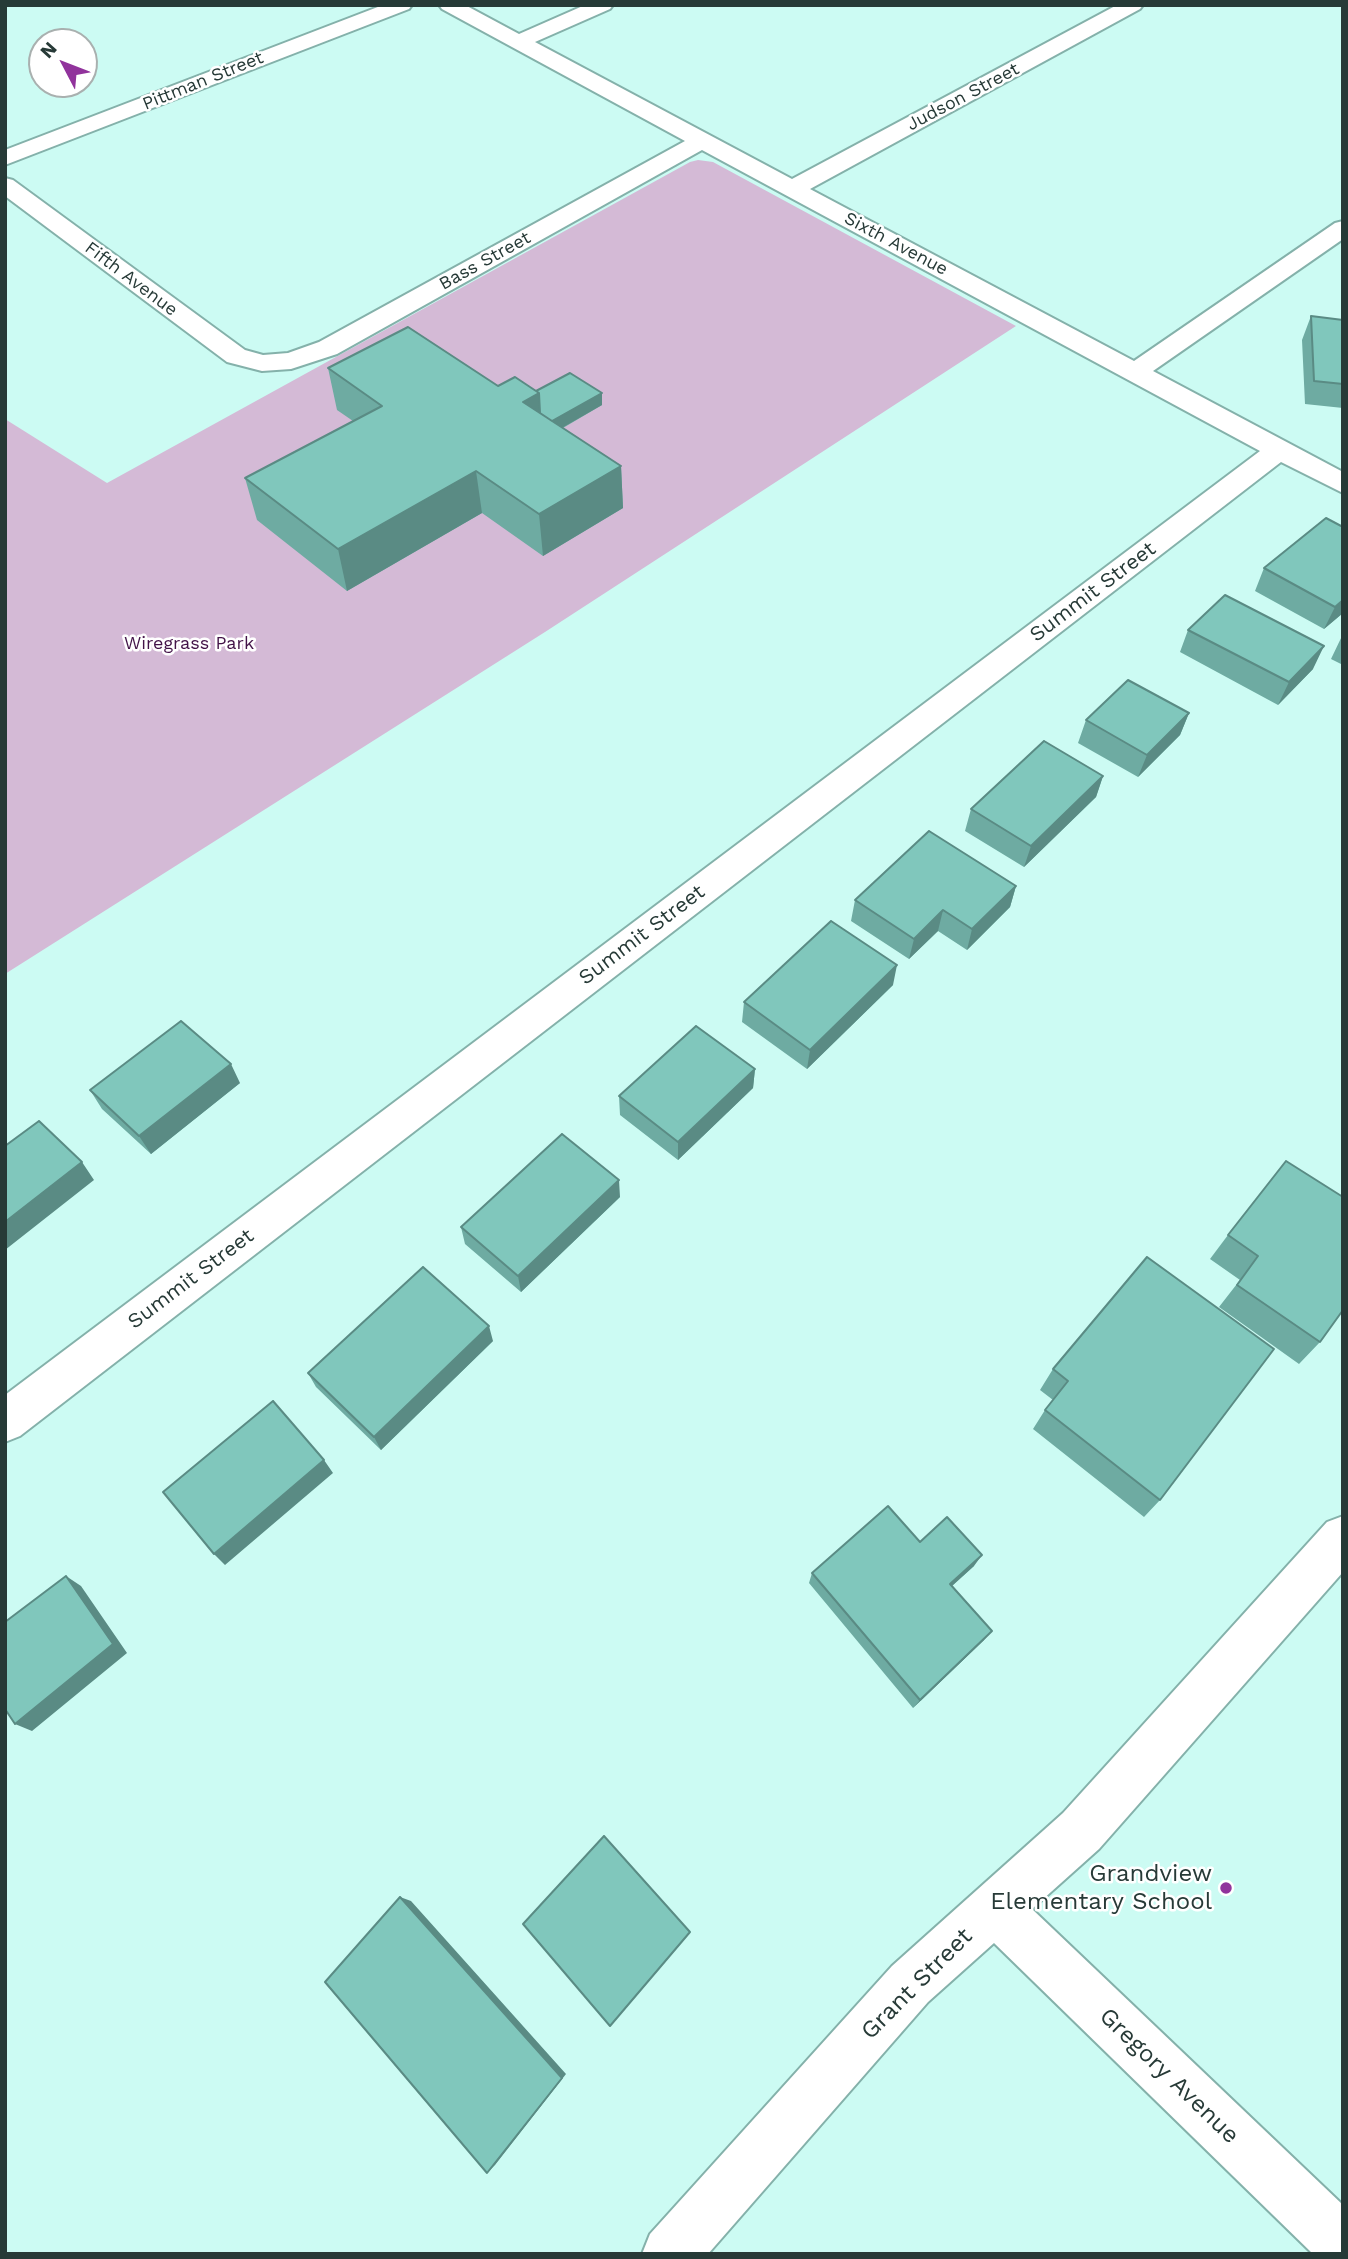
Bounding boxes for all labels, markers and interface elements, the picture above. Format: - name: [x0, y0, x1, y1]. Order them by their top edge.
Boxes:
- north arrow: [28, 28, 98, 98]
- text: N: [35, 37, 62, 63]
- street label: Pittman Street: [139, 47, 267, 115]
- street label: Judson Street: [903, 58, 1023, 136]
- street label: Sixth Avenue: [840, 208, 952, 280]
- street label: Bass Street: [435, 227, 535, 295]
- street label: Fifth Avenue: [80, 237, 182, 321]
- street label: Summit Street: [1025, 536, 1161, 648]
- park label: Wiregrass Park: [124, 633, 254, 655]
- street label: Summit Street: [574, 879, 710, 991]
- street label: Summit Street: [123, 1223, 259, 1335]
- place label: Grandview Elementary School: [990, 1860, 1212, 1916]
- marker: Grandview Elementary School: [1218, 1880, 1234, 1896]
- street label: Grant Street: [855, 1922, 979, 2046]
- street label: Gregory Avenue: [1093, 2002, 1245, 2150]

